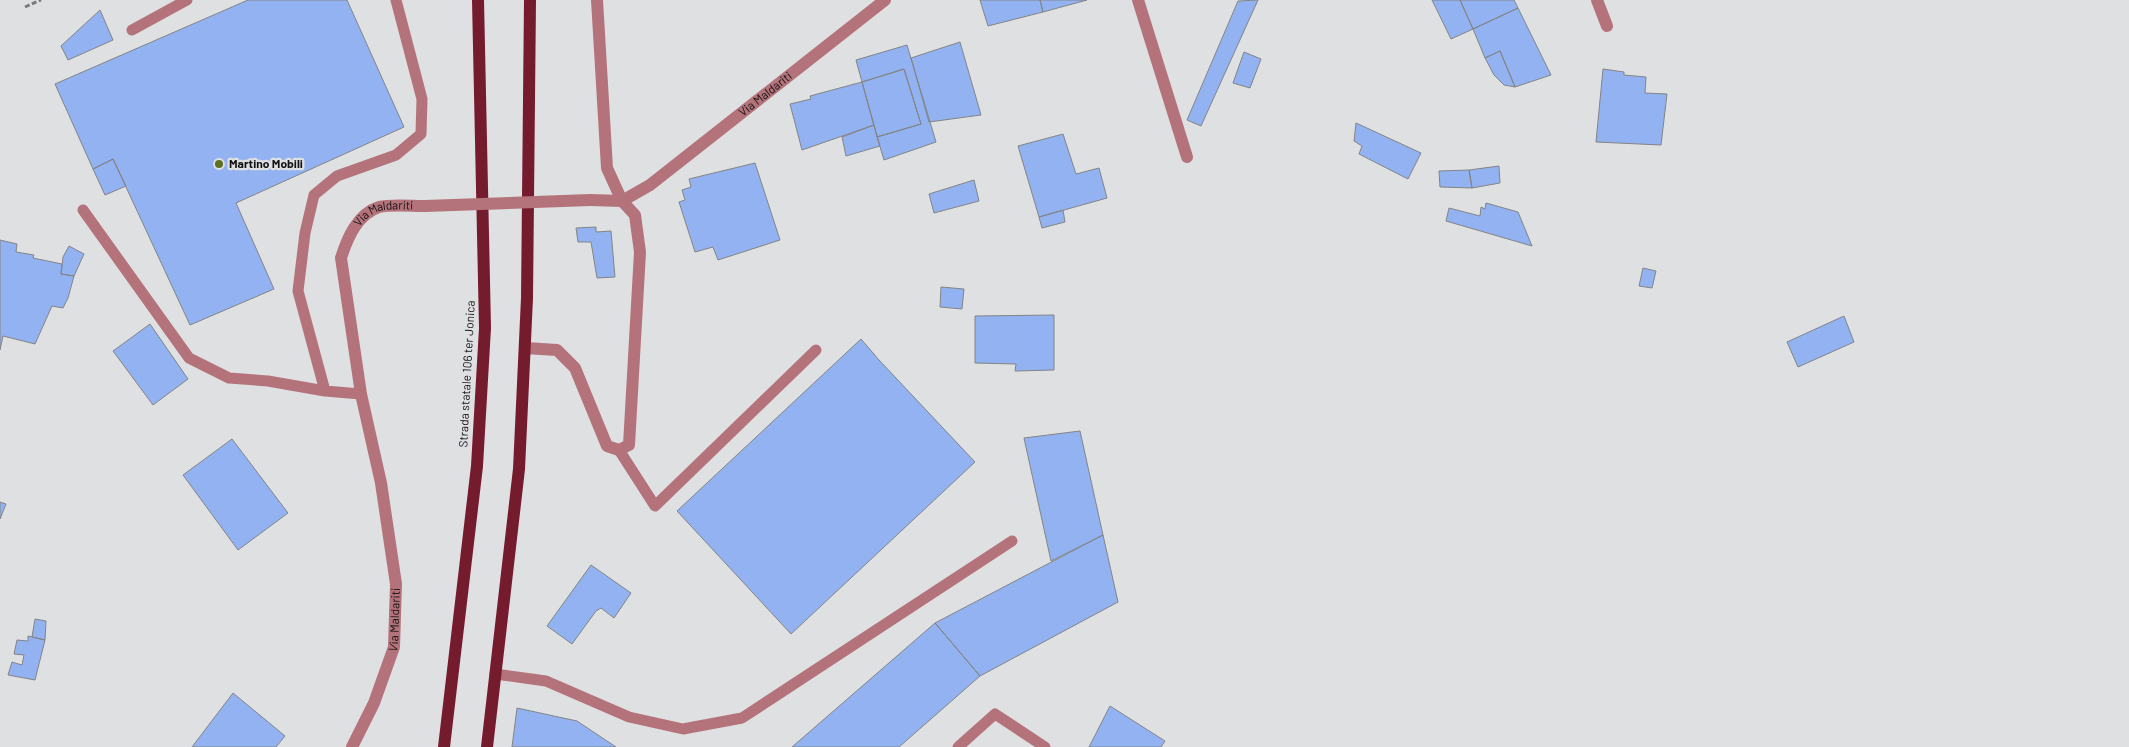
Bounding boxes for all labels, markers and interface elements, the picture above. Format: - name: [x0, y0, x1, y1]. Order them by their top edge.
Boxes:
- street label: Via Maldariti: [735, 68, 794, 119]
- place label: Martino Mobili: [229, 156, 303, 170]
- marker: Martino Mobili: [213, 158, 225, 170]
- street label: Via Maldariti: [350, 197, 414, 228]
- street label: Strada statale 106 ter Jonica: [455, 300, 477, 448]
- street label: Via Maldariti: [385, 588, 402, 653]

